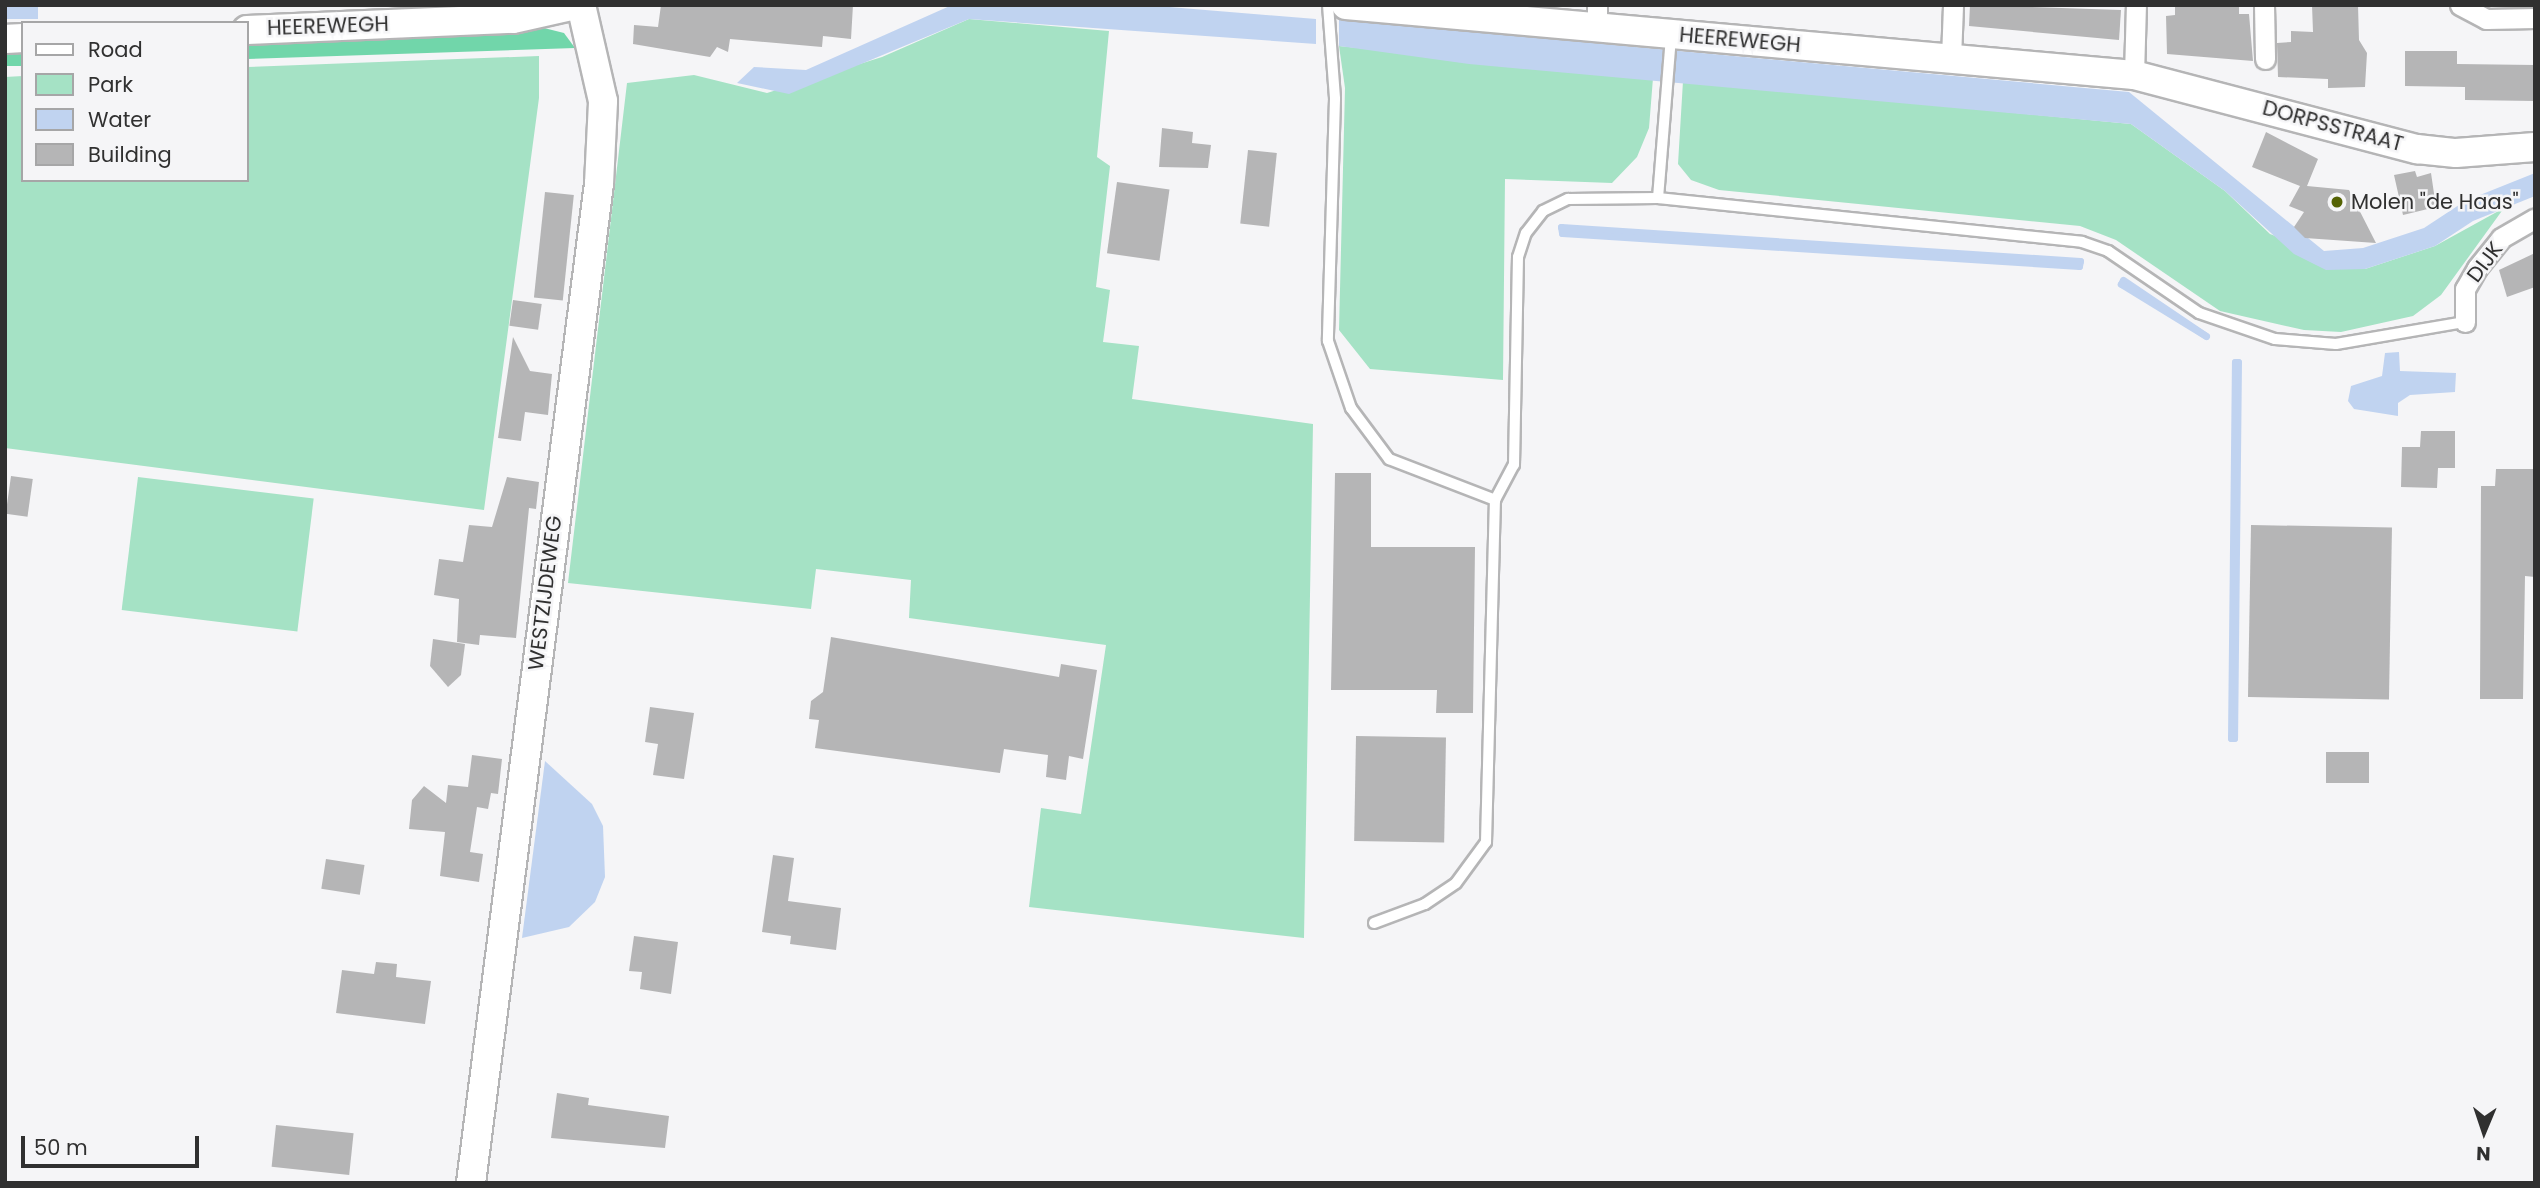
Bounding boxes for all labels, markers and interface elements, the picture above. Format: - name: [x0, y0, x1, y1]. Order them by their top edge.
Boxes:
- street label: HEEREWEGH: [267, 11, 389, 41]
- legend: [21, 21, 248, 182]
- street label: HEEREWEGH: [1678, 22, 1802, 58]
- text: Road: [88, 35, 143, 64]
- text: Park: [88, 70, 133, 99]
- street label: DORPSSTRAAT: [2260, 95, 2406, 157]
- text: Water: [88, 105, 151, 134]
- text: Building: [88, 140, 172, 169]
- place label: Molen "de Haas": [2351, 189, 2519, 215]
- marker: Molen "de Haas": [2329, 194, 2345, 210]
- street label: DIJK: [2462, 237, 2508, 287]
- street label: WESTZIJDEWEG: [523, 514, 567, 672]
- north arrow: [2449, 1097, 2519, 1167]
- scale bar: [24, 1122, 203, 1166]
- text: 50 m: [34, 1133, 88, 1162]
- text: N: [2476, 1140, 2491, 1167]

